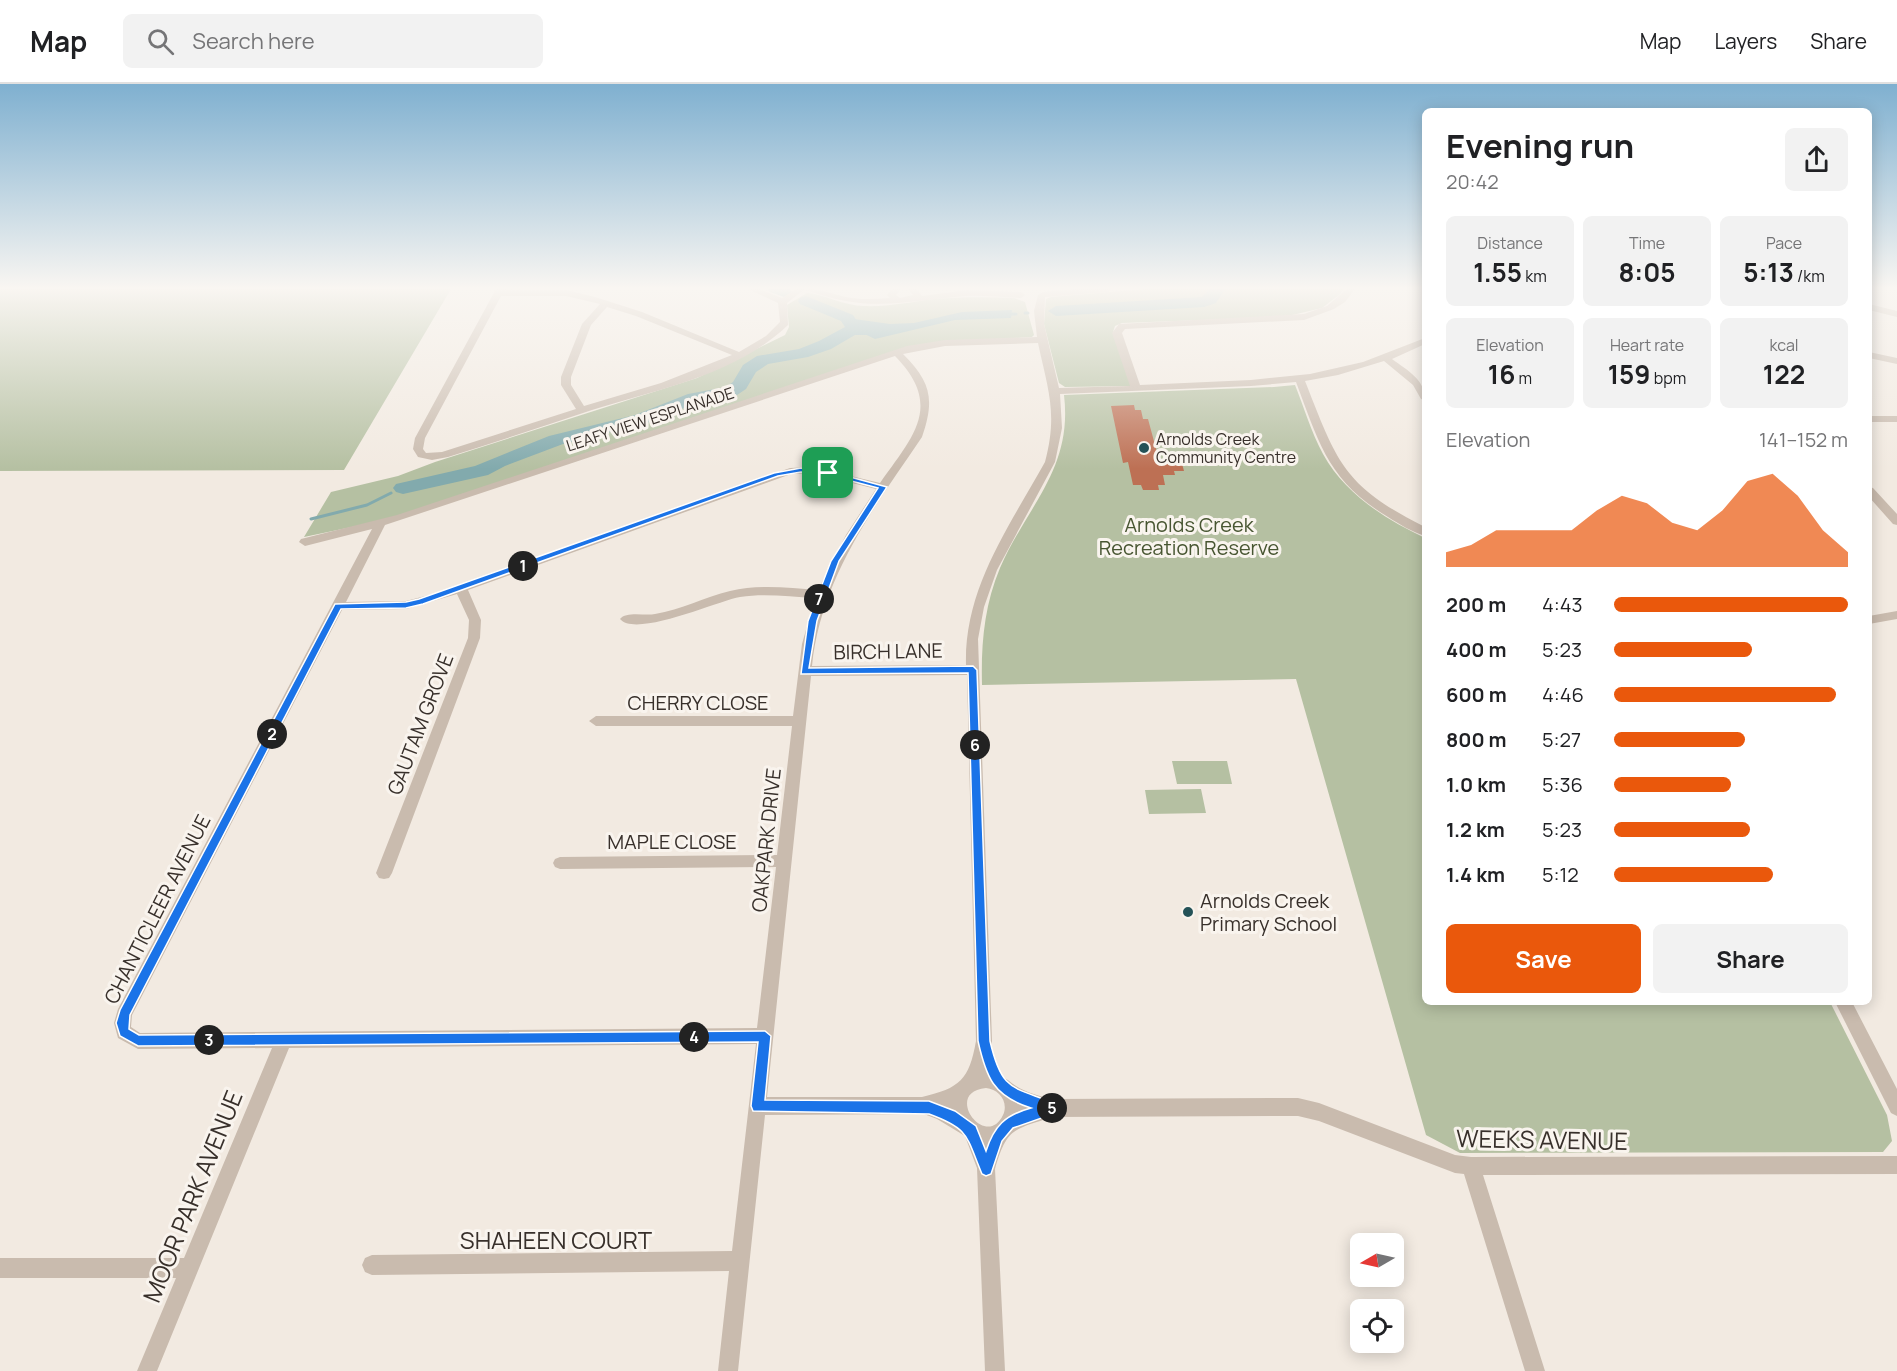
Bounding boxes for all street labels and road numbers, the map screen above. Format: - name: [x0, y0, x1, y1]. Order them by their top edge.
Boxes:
- street label: LEAFY VIEW ESPLANADE: [563, 381, 737, 457]
- street label: BIRCH LANE: [833, 637, 943, 665]
- street label: GAUTAM GROVE: [381, 650, 459, 798]
- street label: CHERRY CLOSE: [627, 689, 769, 716]
- street label: OAKPARK DRIVE: [745, 767, 787, 913]
- street label: CHANTICLEER AVENUE: [98, 810, 216, 1008]
- street label: MAPLE CLOSE: [607, 828, 737, 855]
- street label: MOOR PARK AVENUE: [134, 1085, 250, 1307]
- street label: WEEKS AVENUE: [1456, 1121, 1628, 1157]
- street label: SHAHEEN COURT: [460, 1223, 653, 1256]

